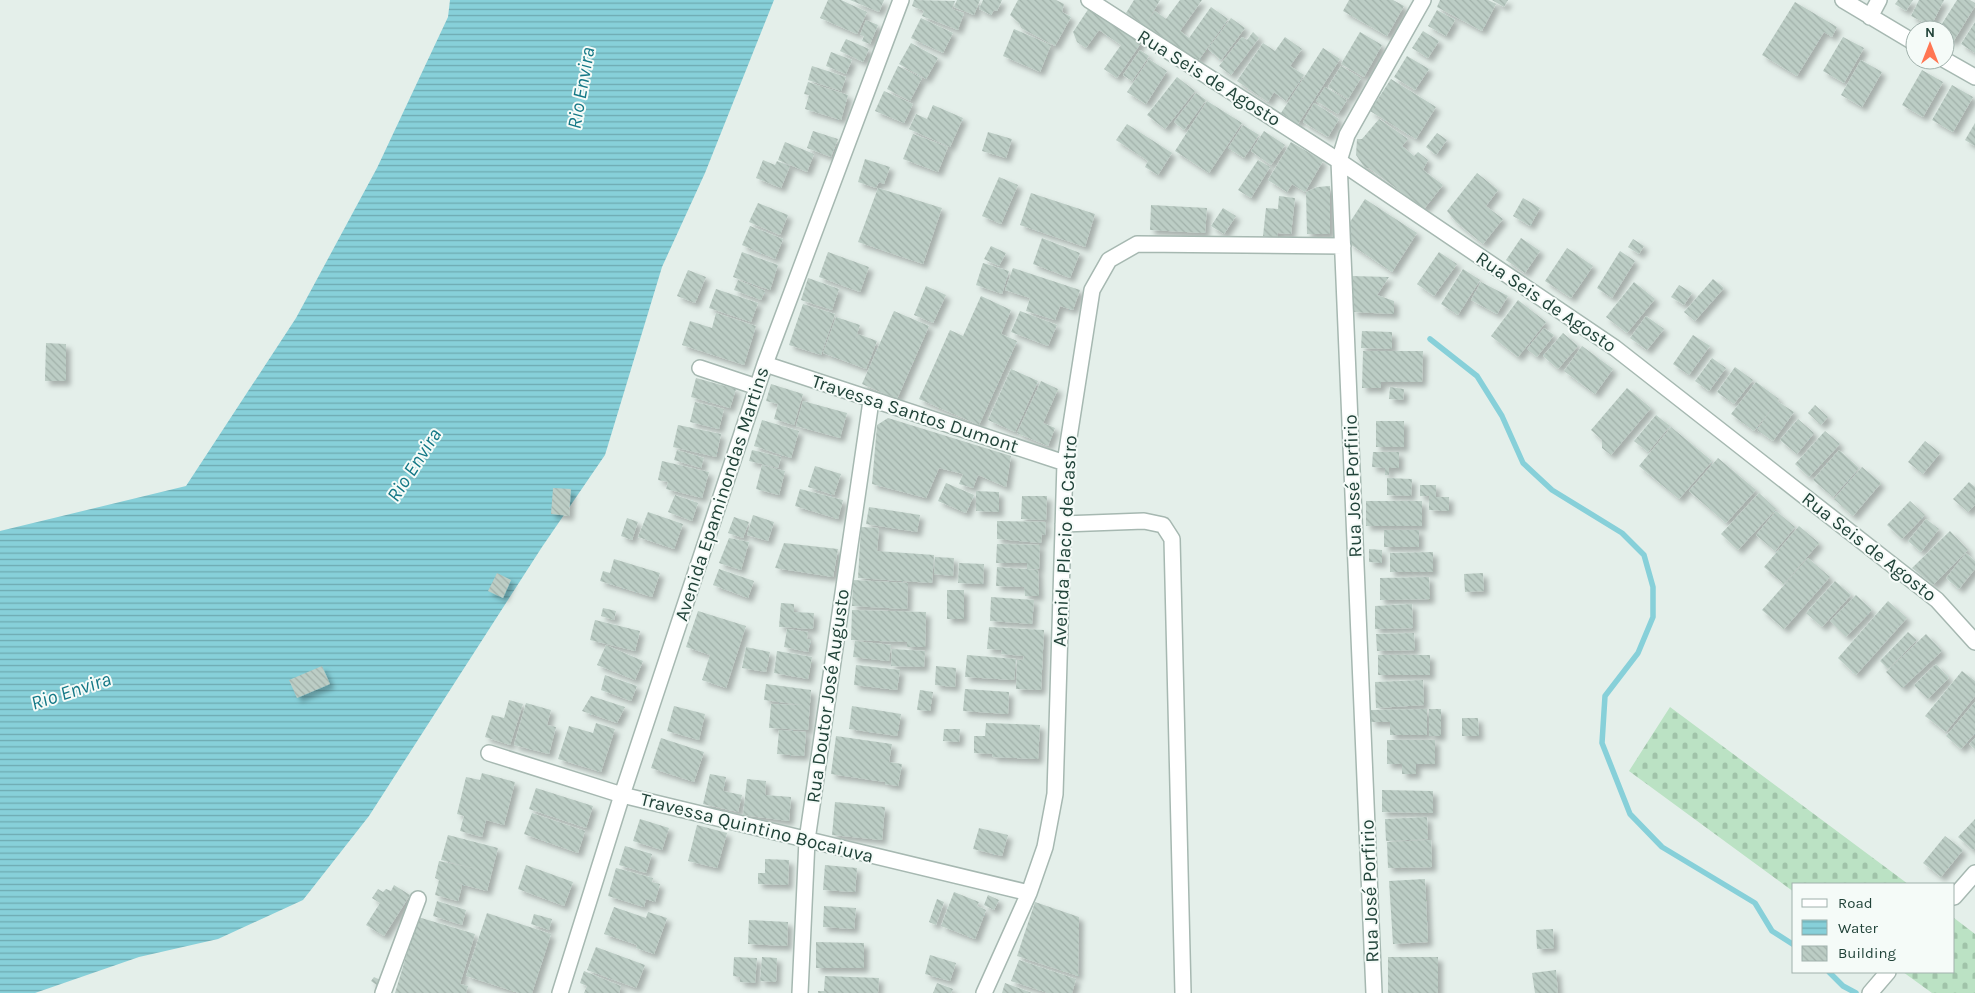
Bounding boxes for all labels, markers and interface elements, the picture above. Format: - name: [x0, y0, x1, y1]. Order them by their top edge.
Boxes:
- north arrow: [1905, 20, 1955, 70]
- text: N: [1925, 24, 1935, 41]
- street label: Rua Seis de Agosto: [1133, 25, 1285, 131]
- water label: Rio Envira: [562, 45, 600, 131]
- street label: Rua Seis de Agosto: [1472, 247, 1620, 357]
- street label: Avenida Epaminondas Martins: [670, 364, 774, 624]
- street label: Travessa Santos Dumont: [809, 370, 1021, 458]
- street label: Rua José Porfirio: [1340, 414, 1366, 558]
- water label: Rio Envira: [382, 424, 446, 506]
- street label: Avenida Placio de Castro: [1048, 435, 1082, 647]
- street label: Rua Seis de Agosto: [1797, 488, 1941, 606]
- street label: Rua Doutor José Augusto: [802, 588, 854, 804]
- water label: Rio Envira: [28, 667, 114, 715]
- street label: Travessa Quintino Bocaiuva: [638, 788, 876, 868]
- street label: Rua José Porfirio: [1357, 819, 1383, 963]
- legend: [1792, 883, 1955, 973]
- text: Road: [1838, 894, 1873, 912]
- text: Water: [1838, 919, 1879, 937]
- text: Building: [1838, 944, 1896, 962]

